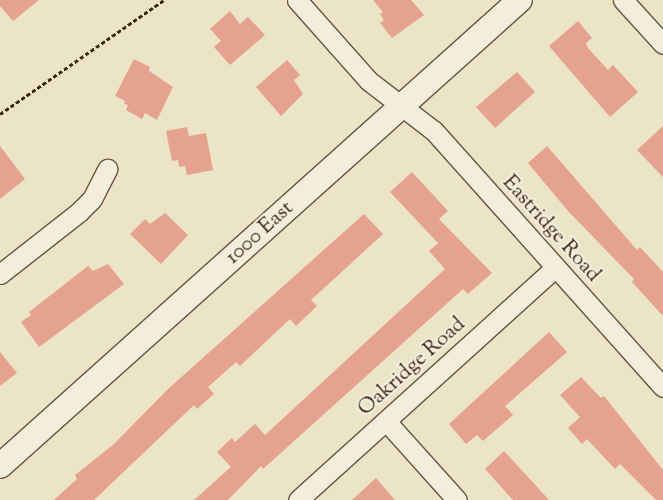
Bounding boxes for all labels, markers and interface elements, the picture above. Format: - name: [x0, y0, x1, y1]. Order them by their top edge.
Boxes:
- street label: Eastridge Road: [497, 170, 605, 288]
- street label: 1000 East: [221, 196, 299, 270]
- street label: Oakridge Road: [353, 312, 471, 422]

